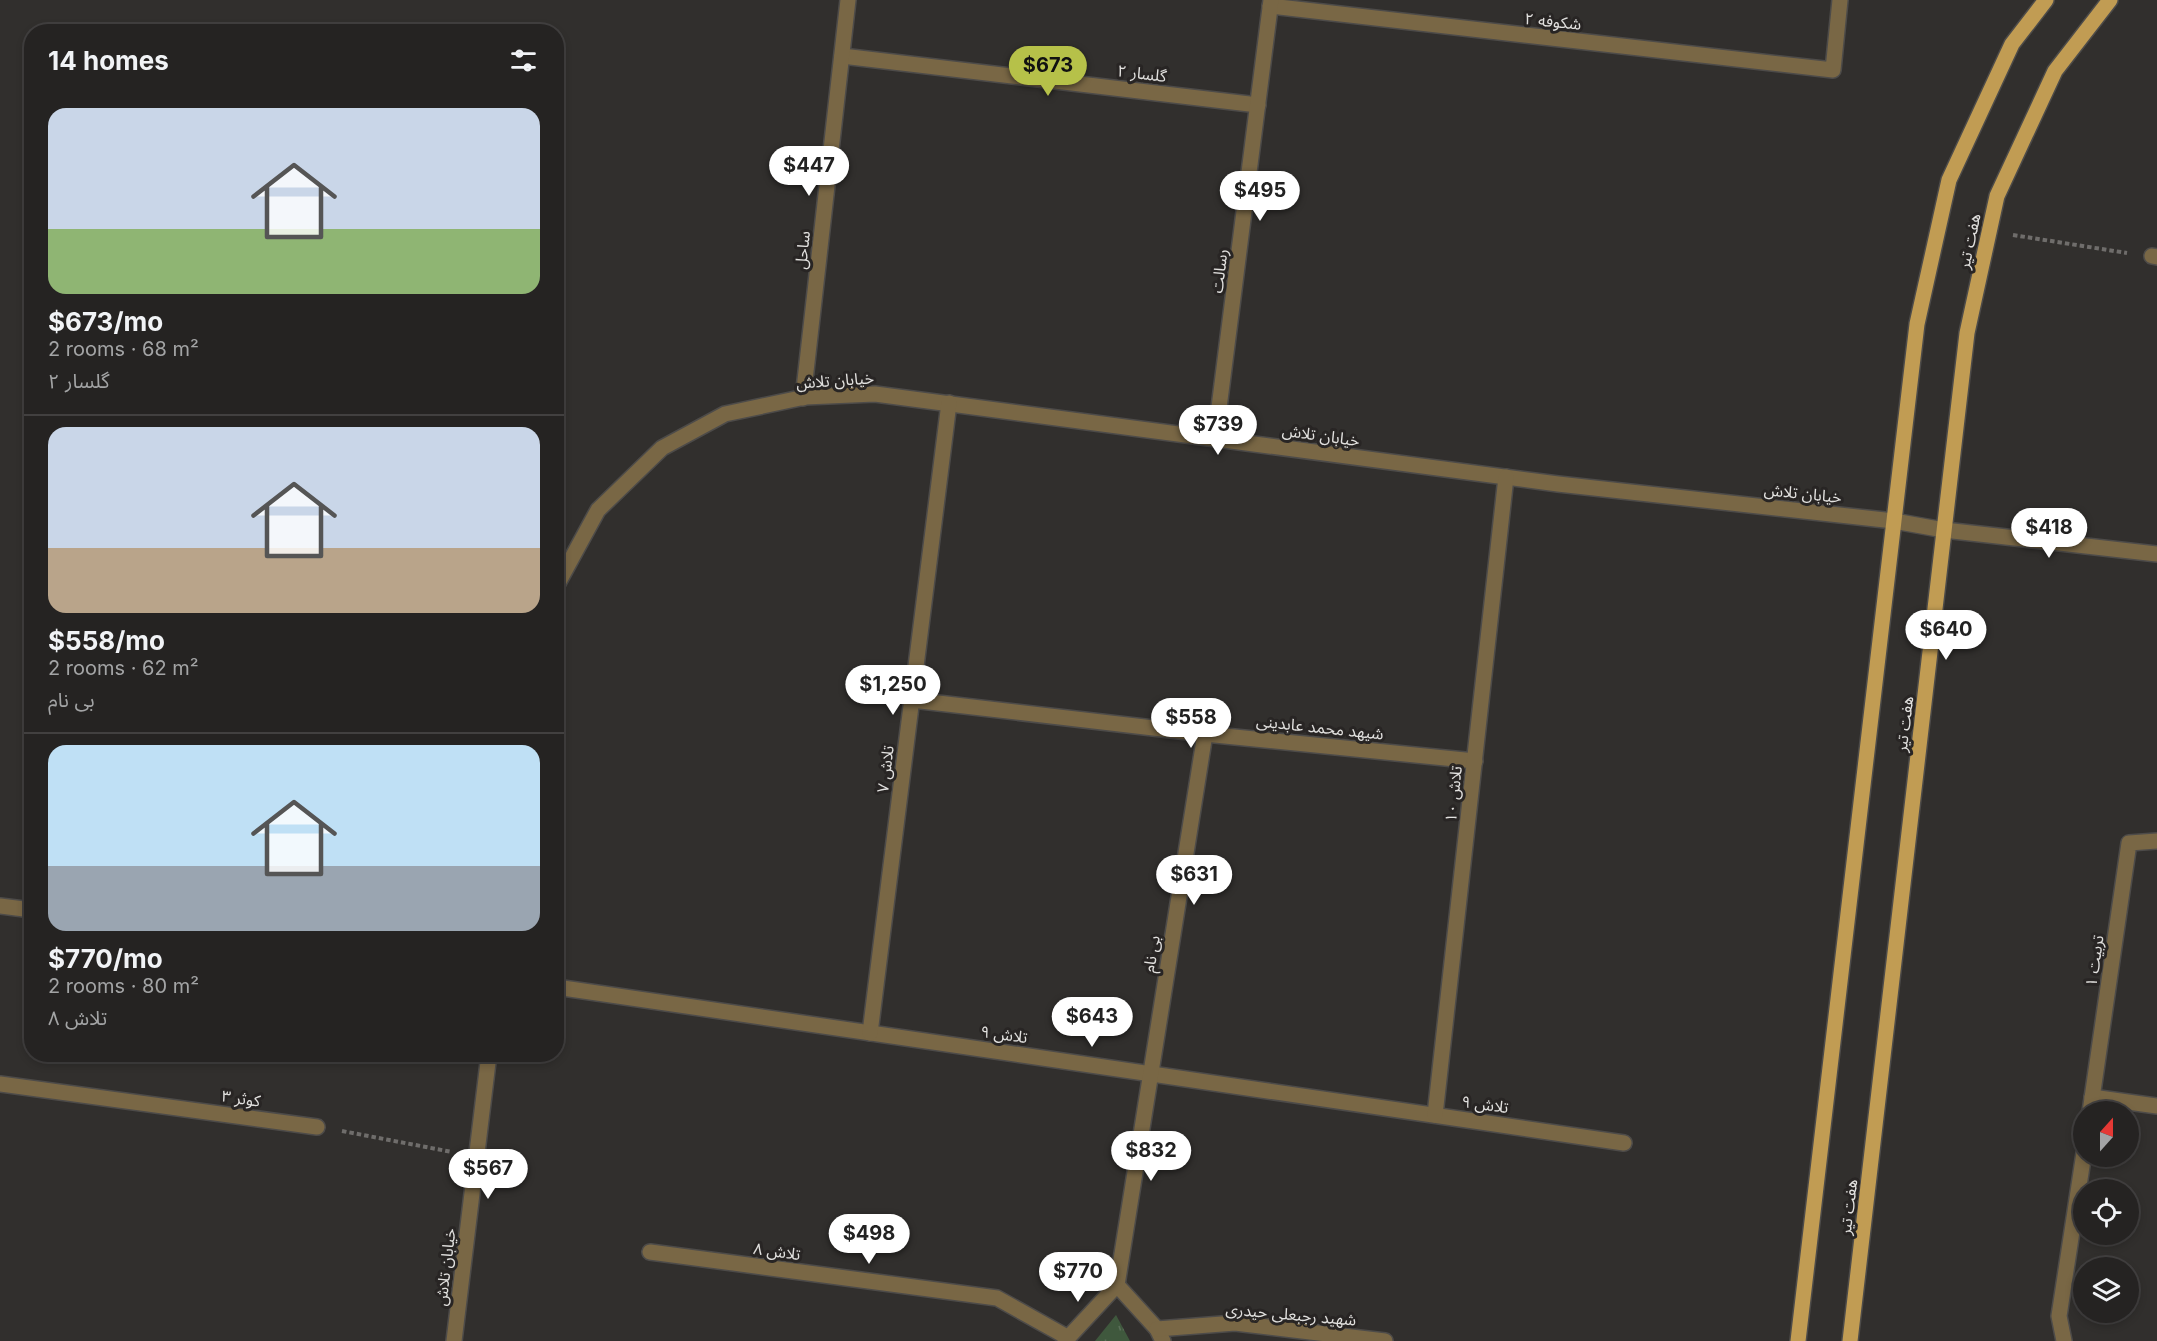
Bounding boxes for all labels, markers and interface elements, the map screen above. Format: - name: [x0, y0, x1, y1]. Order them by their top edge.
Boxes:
- street label: شکوفه ۲: [1524, 8, 1582, 34]
- icon: filters: [507, 44, 540, 77]
- text: 14 homes: [48, 45, 169, 76]
- pin: $673: [1012, 46, 1084, 97]
- text: $673: [1023, 53, 1073, 77]
- street label: گلسار ۲: [1116, 60, 1168, 86]
- pin: $447: [773, 146, 845, 197]
- icon: home: [240, 147, 348, 255]
- text: $447: [783, 153, 835, 177]
- pin: $495: [1224, 171, 1296, 222]
- text: $495: [1234, 178, 1286, 202]
- street label: هفت تیر: [1953, 211, 1985, 272]
- street label: ساحل: [790, 230, 814, 270]
- street label: رسالت: [1206, 248, 1232, 294]
- text: $673/mo: [48, 306, 163, 337]
- text: 2 rooms · 68 m²: [48, 337, 199, 361]
- street label: خیابان تلاش: [795, 367, 875, 393]
- text: گلسار ۲: [48, 369, 109, 393]
- pin: $739: [1182, 405, 1254, 456]
- text: $739: [1193, 412, 1243, 436]
- street label: خیابان تلاش: [1281, 420, 1361, 450]
- icon: home: [240, 466, 348, 574]
- street label: خیابان تلاش: [1763, 479, 1843, 507]
- pin: $418: [2013, 508, 2085, 559]
- text: $418: [2025, 515, 2073, 539]
- pin: $640: [1910, 610, 1982, 661]
- text: $640: [1919, 617, 1973, 641]
- text: $558/mo: [48, 625, 165, 656]
- text: 2 rooms · 62 m²: [48, 656, 199, 680]
- pin: $1,250: [844, 665, 942, 716]
- text: $1,250: [859, 672, 927, 696]
- text: بی نام: [48, 688, 95, 712]
- street label: هفت تیر: [1891, 695, 1917, 754]
- pin: $558: [1155, 698, 1227, 749]
- text: $558: [1165, 705, 1217, 729]
- street label: شیهد محمد عابدینی: [1255, 710, 1385, 744]
- street label: تلاش ۷: [872, 744, 898, 794]
- street label: تلاش ۱۰: [1440, 765, 1466, 823]
- icon: home: [240, 784, 348, 892]
- pin: $631: [1158, 855, 1230, 906]
- text: $631: [1170, 862, 1218, 886]
- street label: بی نام: [1138, 934, 1167, 974]
- street label: تربیت ۱: [2080, 934, 2108, 988]
- text: $770/mo: [48, 943, 163, 974]
- text: 2 rooms · 80 m²: [48, 974, 199, 998]
- pin: $643: [1056, 997, 1128, 1048]
- text: $643: [1066, 1004, 1118, 1028]
- text: تلاش ۸: [48, 1006, 107, 1030]
- street label: تلاش ۹: [979, 1021, 1029, 1047]
- street label: کوثر ۳: [220, 1085, 262, 1111]
- street label: تلاش ۹: [1460, 1091, 1510, 1117]
- north arrow: [2073, 1101, 2139, 1167]
- map controls: [2073, 1101, 2139, 1323]
- pin: $832: [1115, 1131, 1187, 1182]
- text: $832: [1125, 1138, 1177, 1162]
- pin: $567: [452, 1149, 524, 1200]
- text: $567: [463, 1156, 513, 1180]
- street label: هفت تیر: [1835, 1178, 1861, 1237]
- button: locate: [2073, 1179, 2139, 1245]
- pin: $498: [833, 1214, 905, 1265]
- text: $498: [843, 1221, 895, 1245]
- street label: خیابان تلاش: [430, 1227, 460, 1307]
- street label: تلاش ۸: [752, 1238, 802, 1264]
- pin: $770: [1042, 1252, 1114, 1303]
- button: layers: [2073, 1257, 2139, 1323]
- text: $770: [1053, 1259, 1103, 1283]
- street label: شهید رجبعلی حیدری: [1225, 1298, 1357, 1330]

